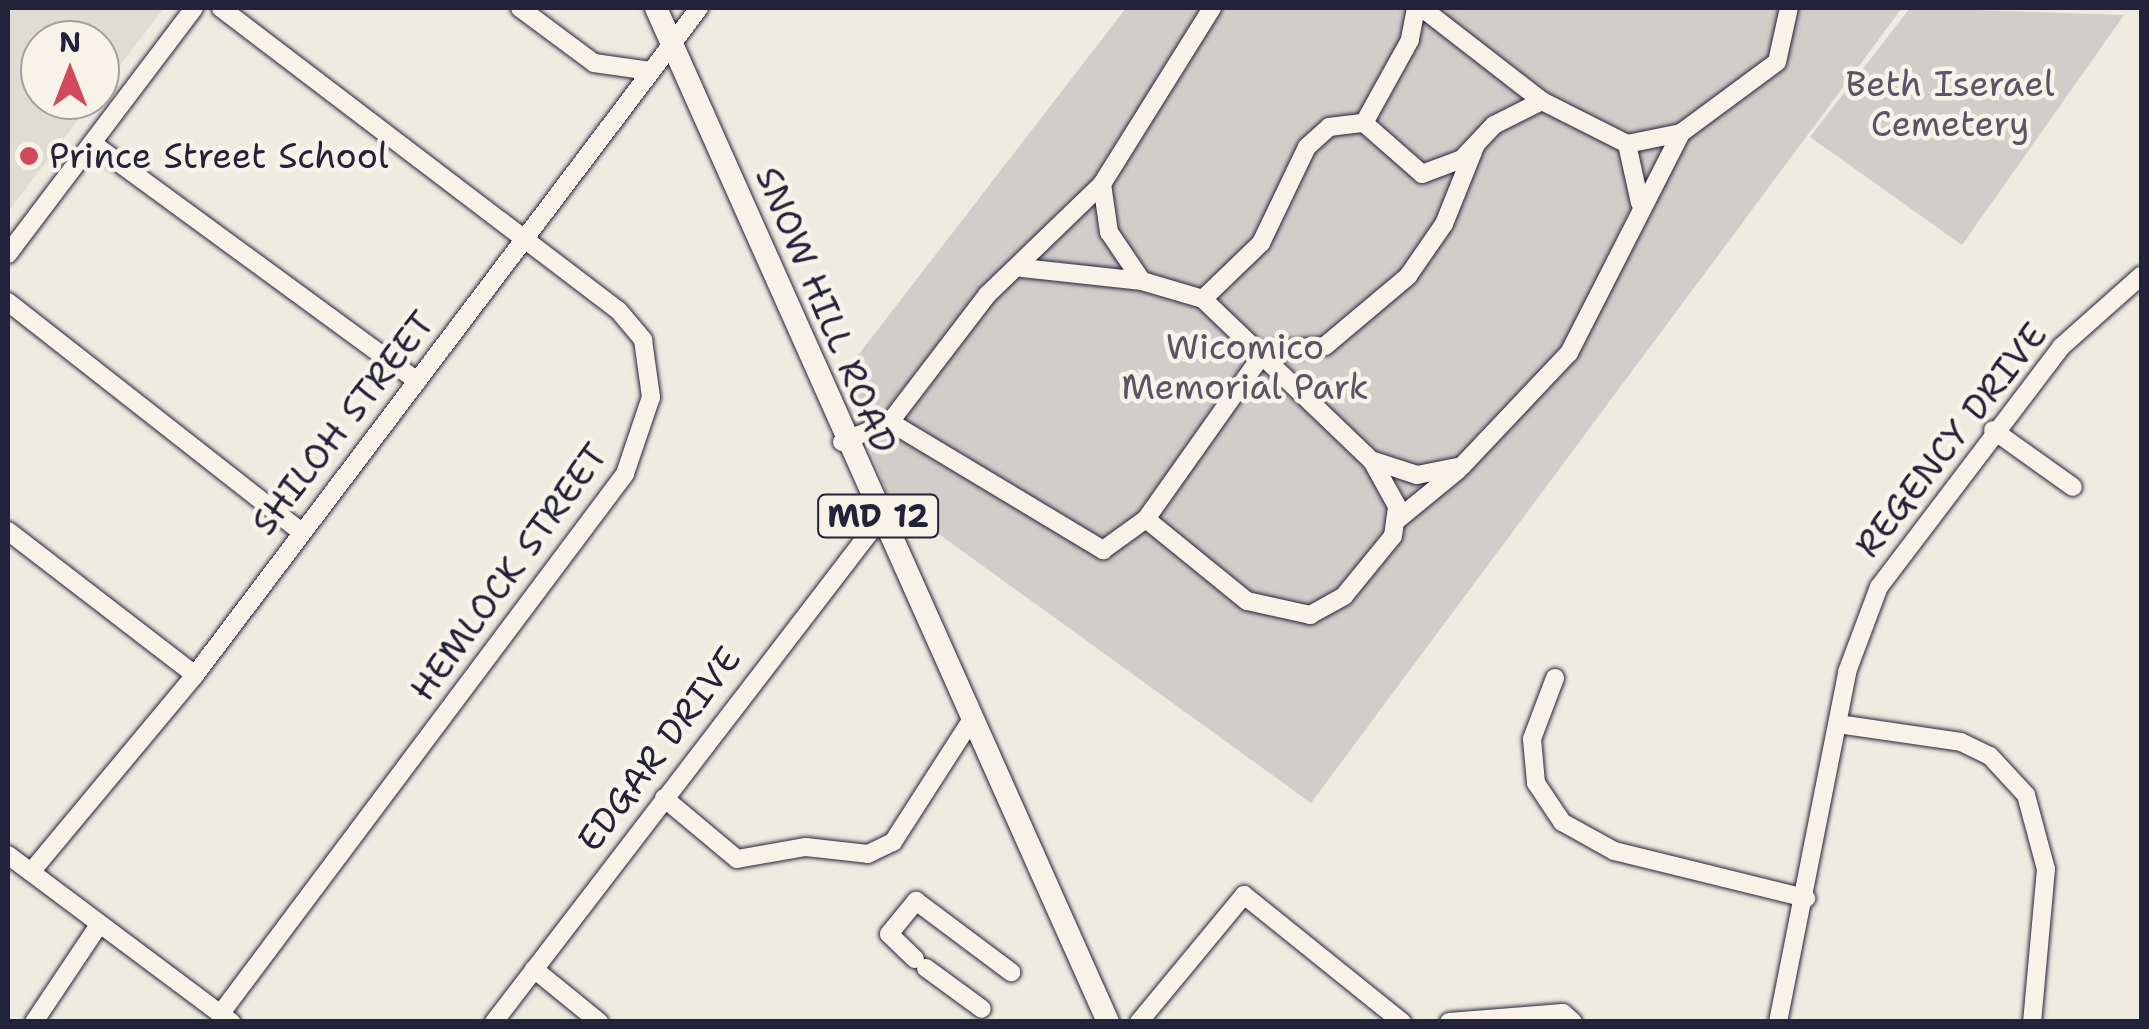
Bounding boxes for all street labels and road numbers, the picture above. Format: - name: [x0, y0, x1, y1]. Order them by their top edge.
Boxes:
- street label: SNOW HILL ROAD: [747, 161, 905, 459]
- street label: SHILOH STREET: [243, 303, 443, 543]
- street label: REGENCY DRIVE: [1846, 314, 2056, 566]
- street label: HEMLOCK STREET: [402, 435, 616, 709]
- road number: MD 12: [816, 489, 940, 543]
- street label: EDGAR DRIVE: [568, 638, 750, 860]

